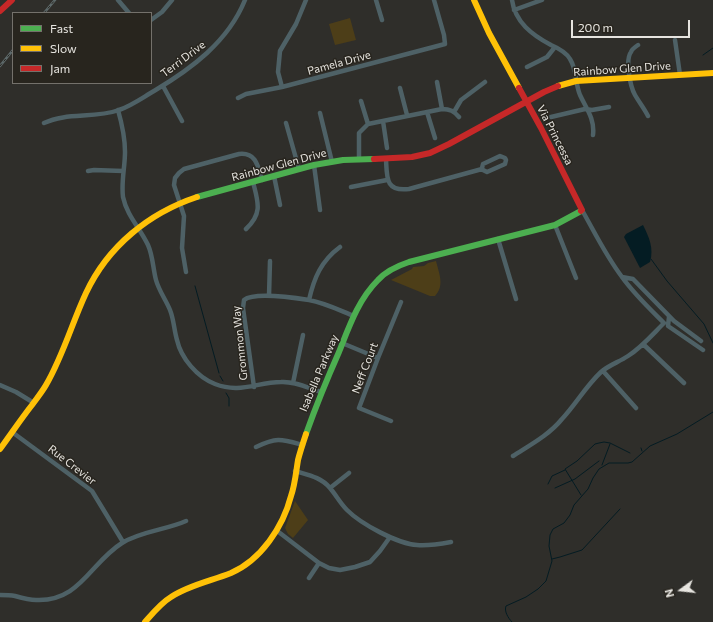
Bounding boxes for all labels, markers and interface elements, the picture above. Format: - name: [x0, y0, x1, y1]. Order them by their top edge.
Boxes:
- legend: [12, 12, 152, 84]
- scale bar: [573, 12, 692, 38]
- text: 200 m: [578, 20, 613, 34]
- text: Fast: [50, 21, 73, 35]
- street label: Terri Drive: [158, 38, 208, 80]
- text: Slow: [50, 41, 77, 55]
- street label: Pamela Drive: [306, 48, 372, 78]
- street label: Rainbow Glen Drive: [573, 59, 671, 79]
- text: Jam: [50, 61, 70, 75]
- street label: Via Princessa: [534, 103, 576, 167]
- street label: Rainbow Glen Drive: [230, 146, 328, 184]
- street label: Grommon Way: [230, 305, 250, 381]
- street label: Isabella Parkway: [297, 332, 341, 414]
- street label: Neff Court: [349, 341, 381, 395]
- street label: Rue Crevier: [45, 442, 99, 488]
- north arrow: [661, 570, 701, 610]
- text: N: [662, 588, 676, 599]

